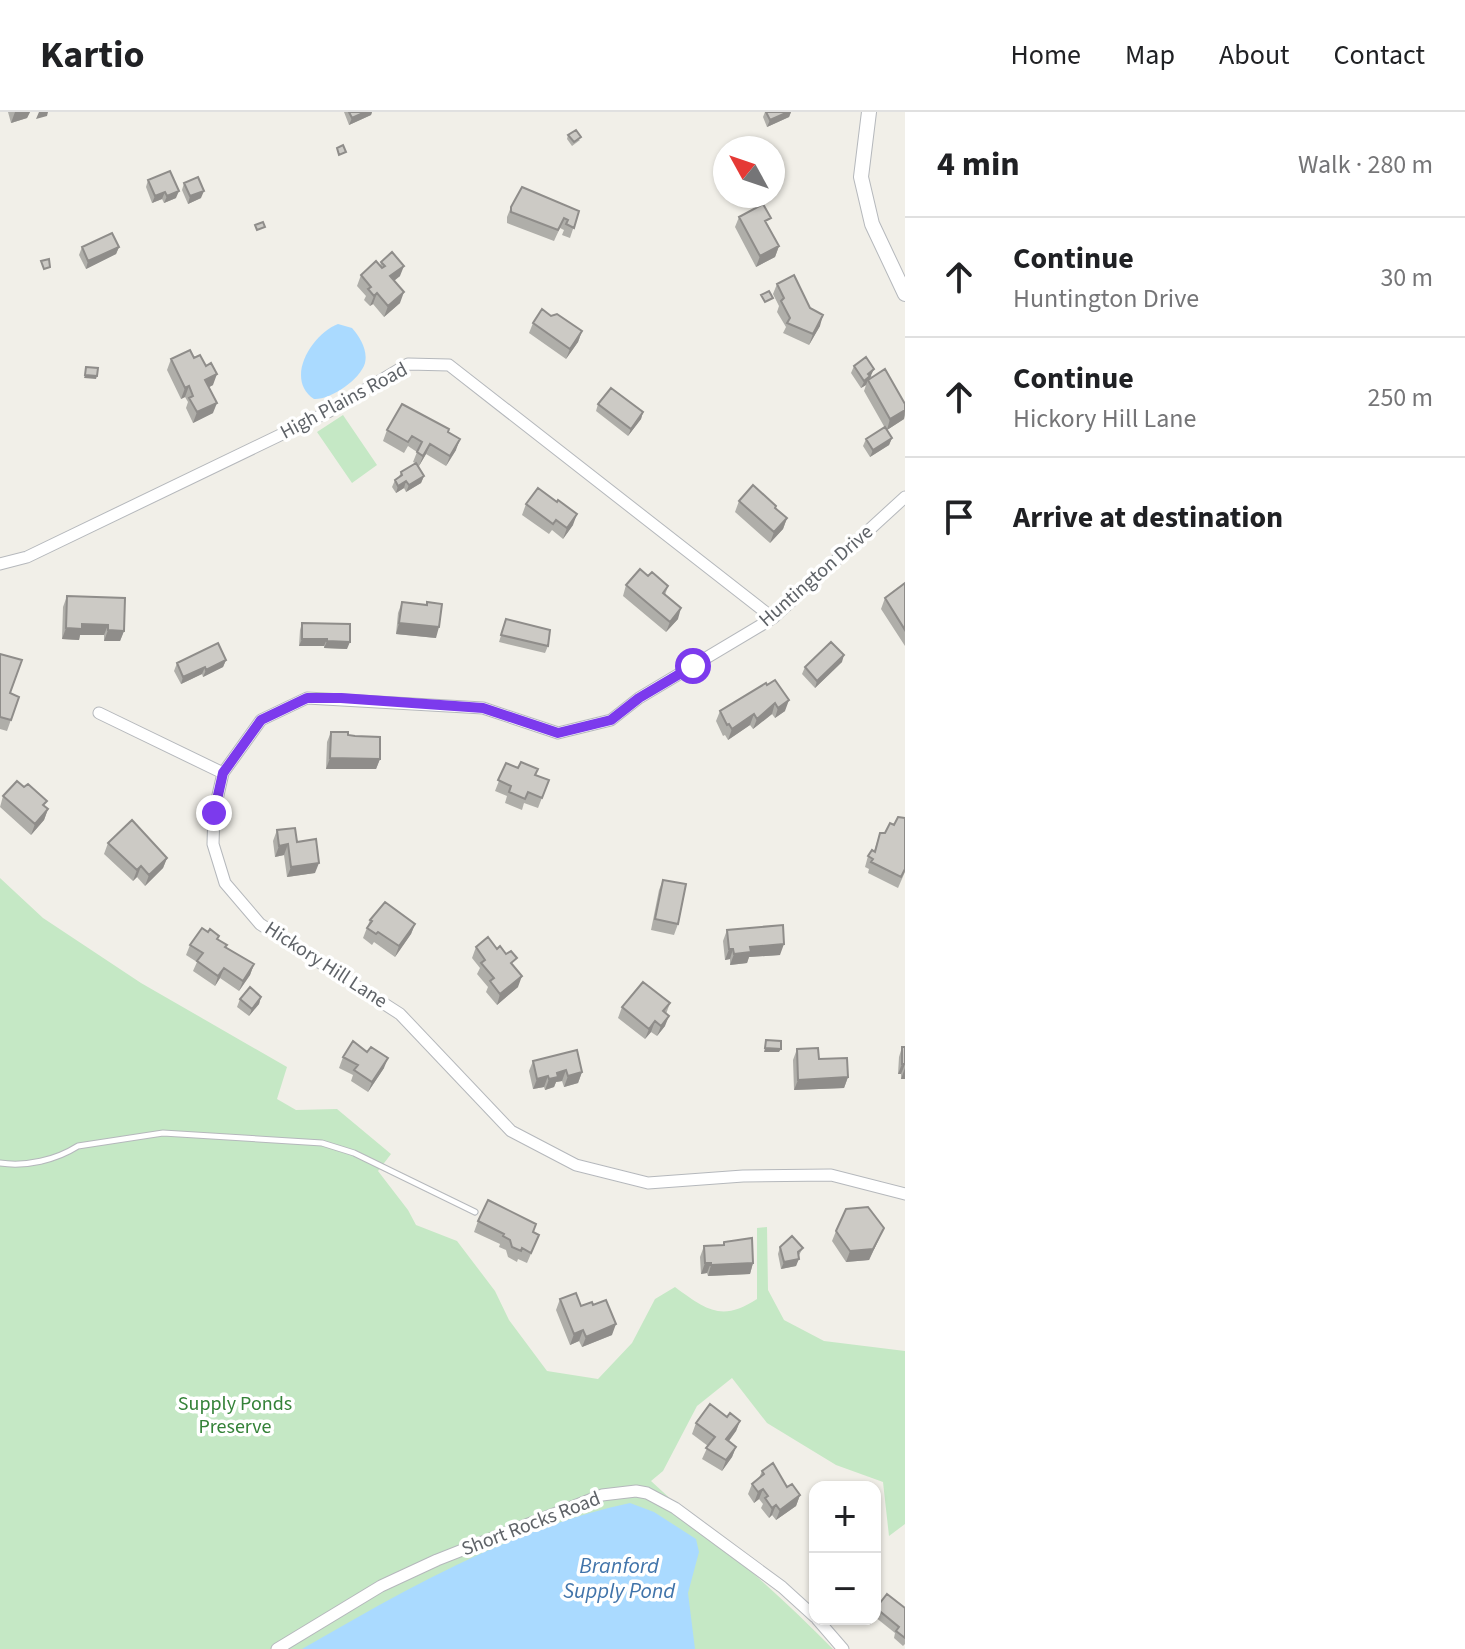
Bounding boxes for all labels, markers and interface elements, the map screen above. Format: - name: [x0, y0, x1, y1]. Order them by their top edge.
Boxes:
- text: Kartio: [40, 28, 145, 82]
- text: Home: [1010, 35, 1081, 75]
- text: Map: [1125, 35, 1175, 75]
- text: About: [1219, 35, 1290, 75]
- text: Contact: [1334, 35, 1425, 75]
- north arrow: [713, 136, 785, 208]
- text: 4 min: [937, 140, 1020, 189]
- text: Walk · 280 m: [1298, 146, 1433, 183]
- text: Continue: [1013, 237, 1134, 280]
- icon: ahead: [937, 255, 981, 299]
- text: 30 m: [1380, 259, 1433, 296]
- text: Huntington Drive: [1013, 280, 1199, 317]
- street label: High Plains Road: [275, 356, 413, 446]
- text: Continue: [1013, 357, 1134, 400]
- icon: ahead: [937, 375, 981, 419]
- text: 250 m: [1367, 379, 1433, 416]
- text: Hickory Hill Lane: [1013, 400, 1196, 437]
- icon: arrive: [937, 495, 981, 539]
- text: Arrive at destination: [1013, 496, 1283, 539]
- street label: Huntington Drive: [753, 518, 879, 634]
- route start: [675, 648, 711, 684]
- route end: [196, 795, 232, 831]
- street label: Hickory Hill Lane: [259, 915, 393, 1015]
- park label: Supply Ponds Preserve: [178, 1390, 292, 1441]
- map controls: [809, 1481, 881, 1625]
- button: +: [809, 1481, 881, 1553]
- street label: Short Rocks Road: [458, 1485, 604, 1563]
- water label: Branford Supply Pond: [563, 1550, 676, 1607]
- button: −: [809, 1553, 881, 1625]

